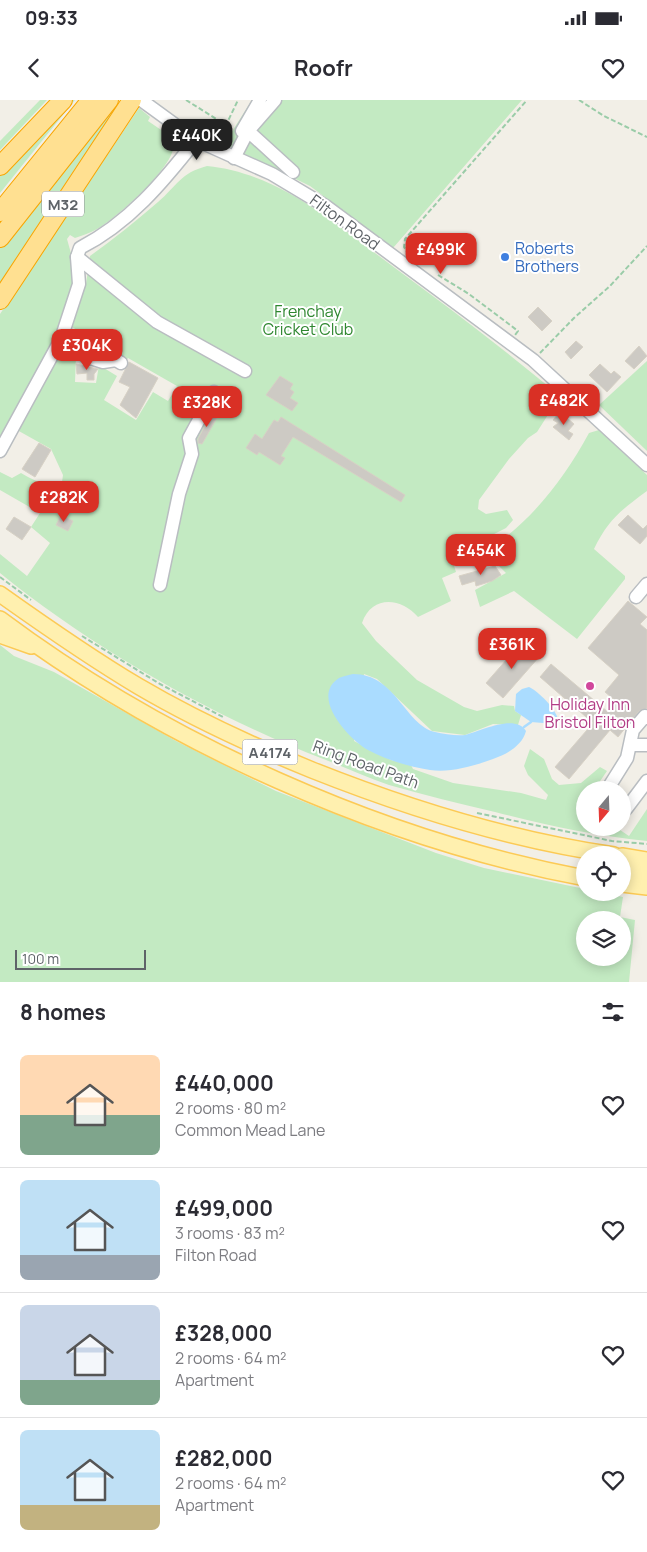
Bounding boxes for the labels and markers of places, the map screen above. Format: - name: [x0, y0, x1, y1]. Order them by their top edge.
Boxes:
- pin: £440K: [162, 118, 232, 161]
- pin: £499K: [406, 232, 476, 275]
- place label: Roberts Brothers: [515, 237, 579, 277]
- marker: Roberts Brothers: [499, 251, 511, 263]
- pin: £304K: [52, 328, 122, 371]
- pin: £482K: [529, 384, 599, 426]
- pin: £328K: [172, 386, 242, 428]
- pin: £282K: [29, 480, 99, 523]
- pin: £454K: [446, 534, 516, 576]
- pin: £361K: [477, 628, 547, 670]
- marker: Holiday Inn Bristol Filton: [584, 680, 596, 692]
- place label: Holiday Inn Bristol Filton: [545, 693, 635, 733]

